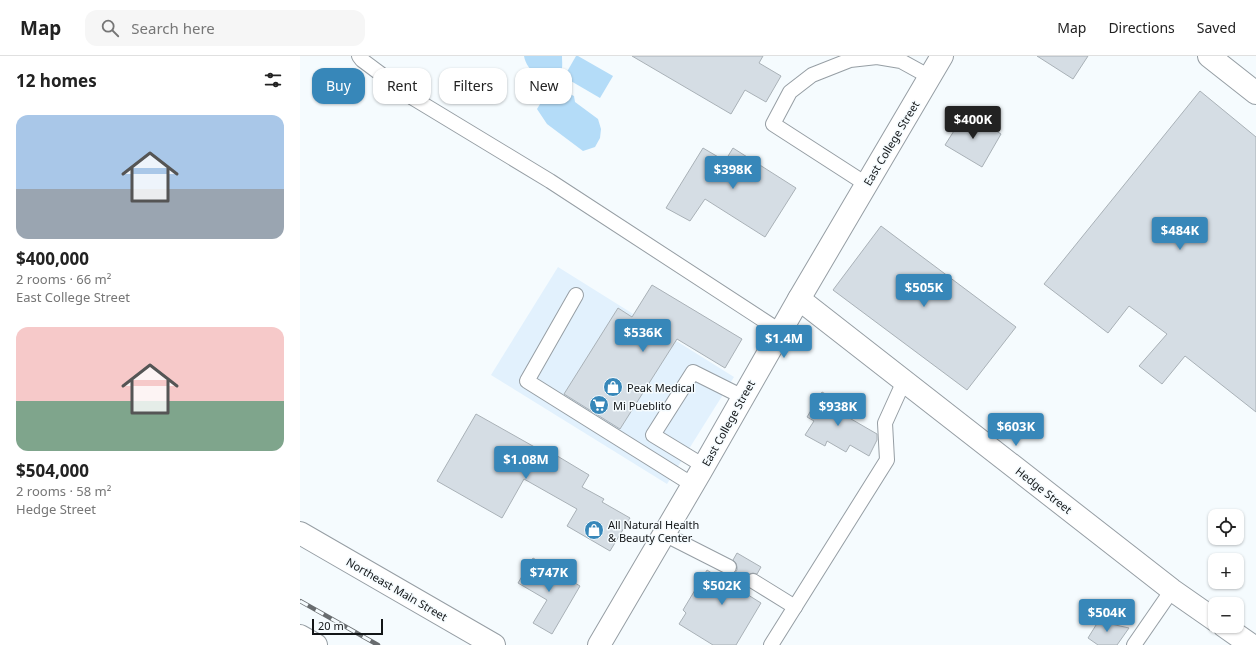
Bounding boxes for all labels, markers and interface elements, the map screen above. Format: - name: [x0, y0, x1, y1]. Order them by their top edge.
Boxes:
- search box: [85, 10, 365, 46]
- text: Map: [20, 15, 61, 41]
- icon: search: [99, 17, 121, 39]
- text: Search here: [131, 18, 215, 38]
- text: Map: [1057, 18, 1086, 37]
- text: Directions: [1108, 18, 1175, 37]
- text: Saved: [1197, 18, 1236, 37]
- chip: Buy: [312, 68, 365, 104]
- chip: Rent: [373, 68, 431, 104]
- chip: Filters: [439, 68, 507, 104]
- chip: New: [515, 68, 572, 104]
- text: 12 homes: [16, 69, 97, 92]
- icon: filters: [262, 69, 284, 91]
- street label: East College Street: [860, 98, 922, 188]
- pin: $400K: [945, 106, 1001, 140]
- text: $400K: [954, 110, 992, 128]
- icon: home: [114, 141, 186, 213]
- pin: $398K: [705, 156, 761, 190]
- text: $398K: [714, 160, 752, 178]
- pin: $484K: [1152, 217, 1208, 251]
- text: $484K: [1161, 221, 1199, 239]
- text: $400,000: [16, 247, 89, 270]
- text: 2 rooms · 66 m²: [16, 270, 111, 288]
- pin: $505K: [896, 274, 952, 308]
- text: $505K: [905, 278, 943, 296]
- text: East College Street: [16, 288, 130, 306]
- pin: $536K: [615, 319, 671, 353]
- text: $536K: [624, 323, 662, 341]
- pin: $1.4M: [756, 325, 812, 359]
- text: $1.4M: [765, 329, 803, 347]
- icon: home: [114, 353, 186, 425]
- shop icon: Peak Medical: [602, 376, 624, 398]
- street label: East College Street: [698, 377, 758, 469]
- place label: Peak Medical: [627, 380, 695, 395]
- pin: $938K: [810, 393, 866, 427]
- supermarket icon: Mi Pueblito: [588, 394, 610, 416]
- text: $938K: [819, 397, 857, 415]
- place label: Mi Pueblito: [613, 398, 672, 413]
- pin: $603K: [988, 413, 1044, 447]
- text: $603K: [997, 417, 1035, 435]
- pin: $1.08M: [493, 446, 559, 480]
- text: $1.08M: [503, 450, 549, 468]
- text: $504,000: [16, 459, 89, 482]
- street label: Hedge Street: [1013, 463, 1075, 517]
- text: 2 rooms · 58 m²: [16, 482, 111, 500]
- text: Hedge Street: [16, 500, 96, 518]
- map controls: [1208, 509, 1244, 633]
- button: locate: [1208, 509, 1244, 545]
- place label: All Natural Health & Beauty Center: [608, 517, 699, 545]
- shop icon: All Natural Health & Beauty Center: [583, 519, 605, 541]
- button: +: [1208, 553, 1244, 589]
- street label: Northeast Main Street: [344, 554, 450, 624]
- pin: $747K: [521, 559, 577, 593]
- text: $747K: [530, 563, 568, 581]
- pin: $502K: [694, 572, 750, 606]
- text: $502K: [703, 576, 741, 594]
- button: −: [1208, 597, 1244, 633]
- pin: $504K: [1079, 599, 1135, 633]
- text: $504K: [1088, 603, 1126, 621]
- scale bar: [312, 617, 383, 636]
- text: 20 m: [318, 618, 344, 633]

